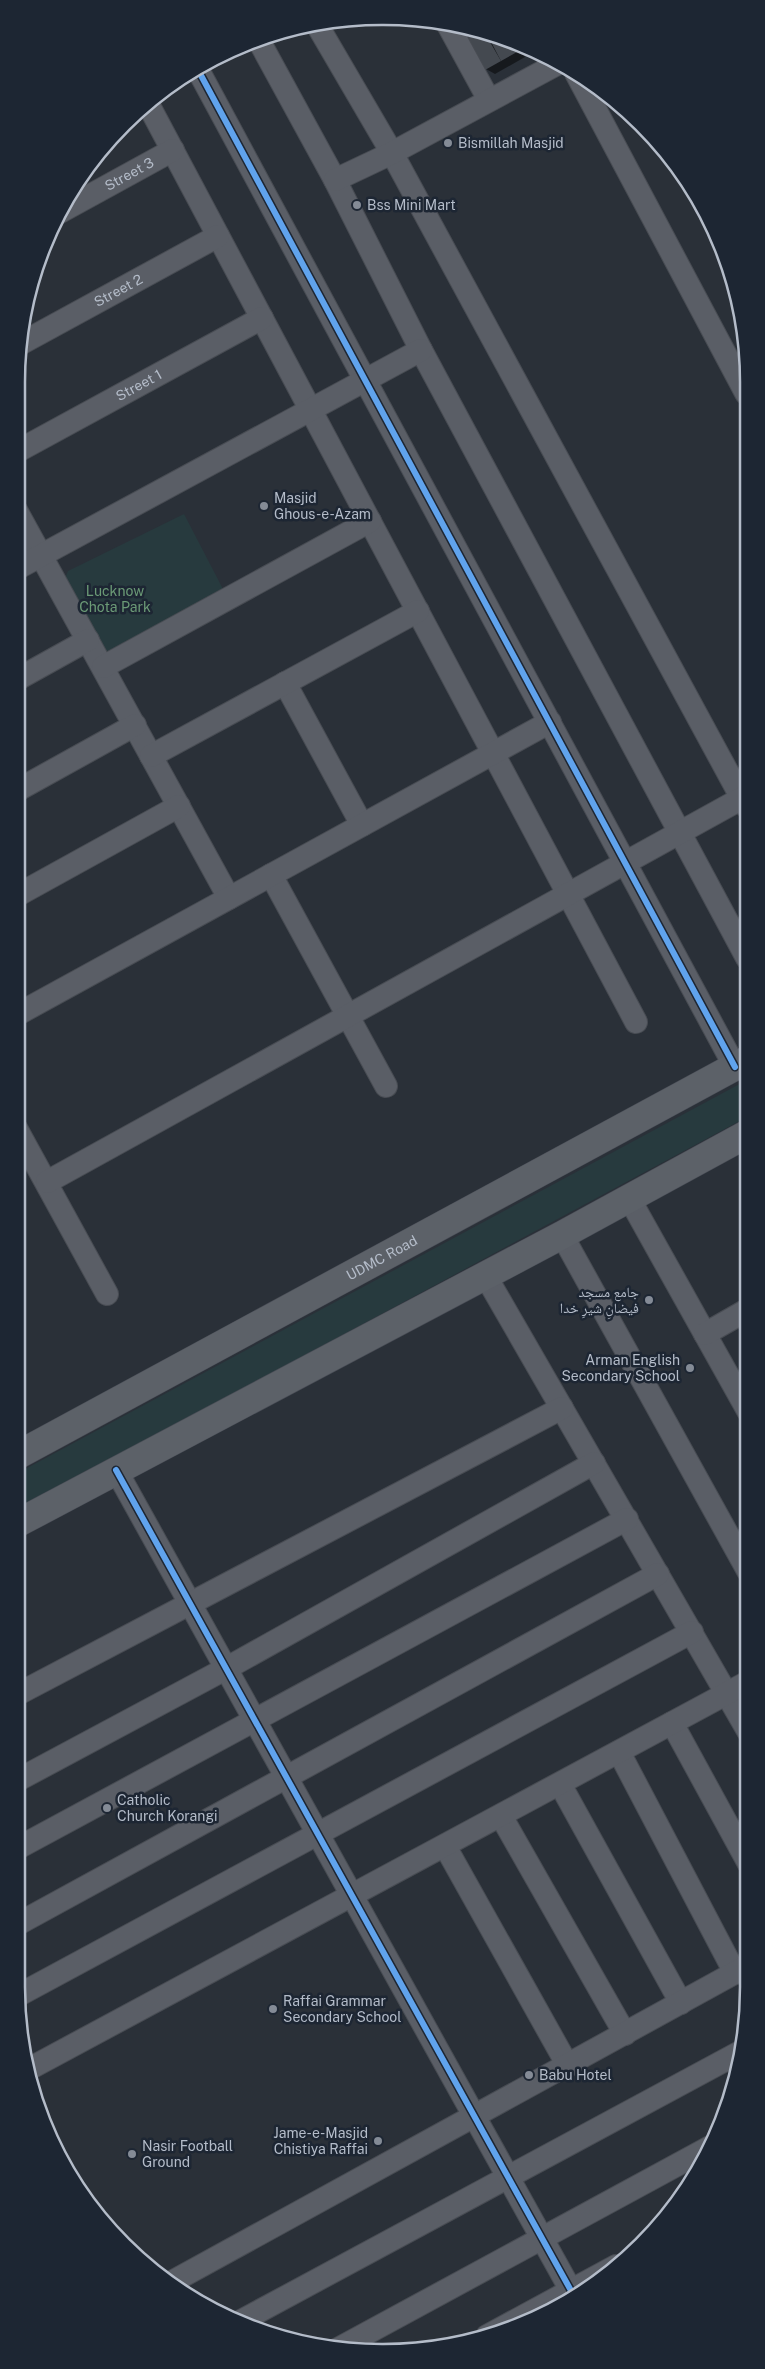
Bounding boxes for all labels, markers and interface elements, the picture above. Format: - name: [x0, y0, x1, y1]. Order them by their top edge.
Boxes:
- place label: Bismillah Masjid: [458, 135, 564, 151]
- marker: Bismillah Masjid: [442, 137, 454, 149]
- street label: Street 3: [102, 154, 157, 194]
- place label: Bss Mini Mart: [367, 197, 456, 213]
- marker: Bss Mini Mart: [351, 199, 363, 211]
- street label: Street 2: [91, 271, 145, 310]
- street label: Street 1: [113, 366, 165, 404]
- place label: Masjid Ghous-e-Azam: [274, 490, 371, 522]
- marker: Masjid Ghous-e-Azam: [258, 500, 270, 512]
- park label: Lucknow Chota Park: [79, 583, 151, 615]
- street label: UDMC Road: [344, 1232, 420, 1284]
- place label: جامع مسجد فیضانِ شیرِ خدا: [560, 1284, 639, 1320]
- marker: جامع مسجد فیضانِ شیرِ خدا: [643, 1294, 655, 1306]
- place label: Arman English Secondary School: [561, 1352, 680, 1384]
- marker: Arman English Secondary School: [684, 1362, 696, 1374]
- place label: Catholic Church Korangi: [117, 1792, 218, 1824]
- marker: Catholic Church Korangi: [101, 1802, 113, 1814]
- place label: Raffai Grammar Secondary School: [283, 1993, 402, 2025]
- marker: Raffai Grammar Secondary School: [267, 2003, 279, 2015]
- place label: Babu Hotel: [539, 2067, 612, 2083]
- marker: Babu Hotel: [523, 2069, 535, 2081]
- place label: Jame-e-Masjid Chistiya Raffai: [273, 2125, 368, 2157]
- marker: Jame-e-Masjid Chistiya Raffai: [372, 2135, 384, 2147]
- place label: Nasir Football Ground: [142, 2138, 233, 2170]
- marker: Nasir Football Ground: [126, 2148, 138, 2160]

